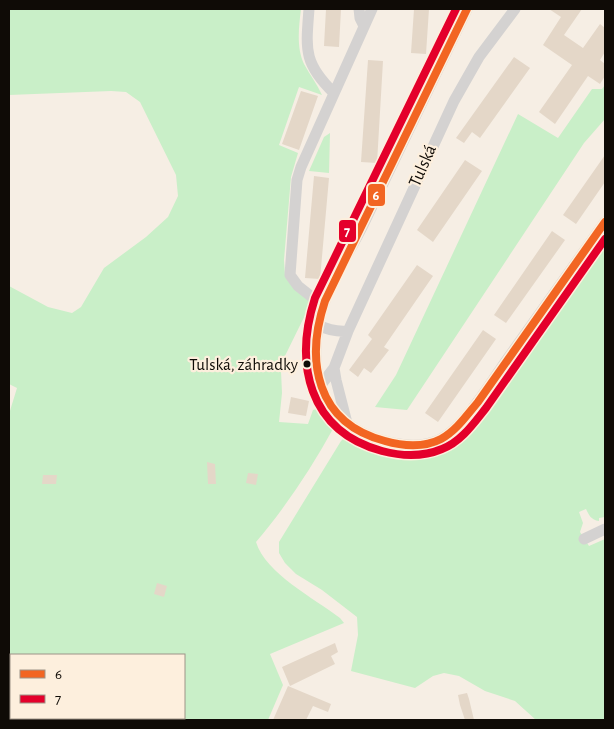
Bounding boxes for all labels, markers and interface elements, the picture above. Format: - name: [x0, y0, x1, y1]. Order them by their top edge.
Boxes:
- street label: Tulská: [406, 142, 440, 190]
- line badge: 6: [367, 183, 386, 207]
- text: 6: [373, 189, 380, 203]
- line badge: 7: [338, 219, 357, 243]
- text: 7: [344, 225, 350, 239]
- place label: Tulská, záhradky: [189, 356, 299, 374]
- marker: Tulská, záhradky: [302, 359, 312, 369]
- legend: [10, 654, 185, 719]
- text: 6: [55, 667, 62, 682]
- text: 7: [55, 692, 61, 707]

